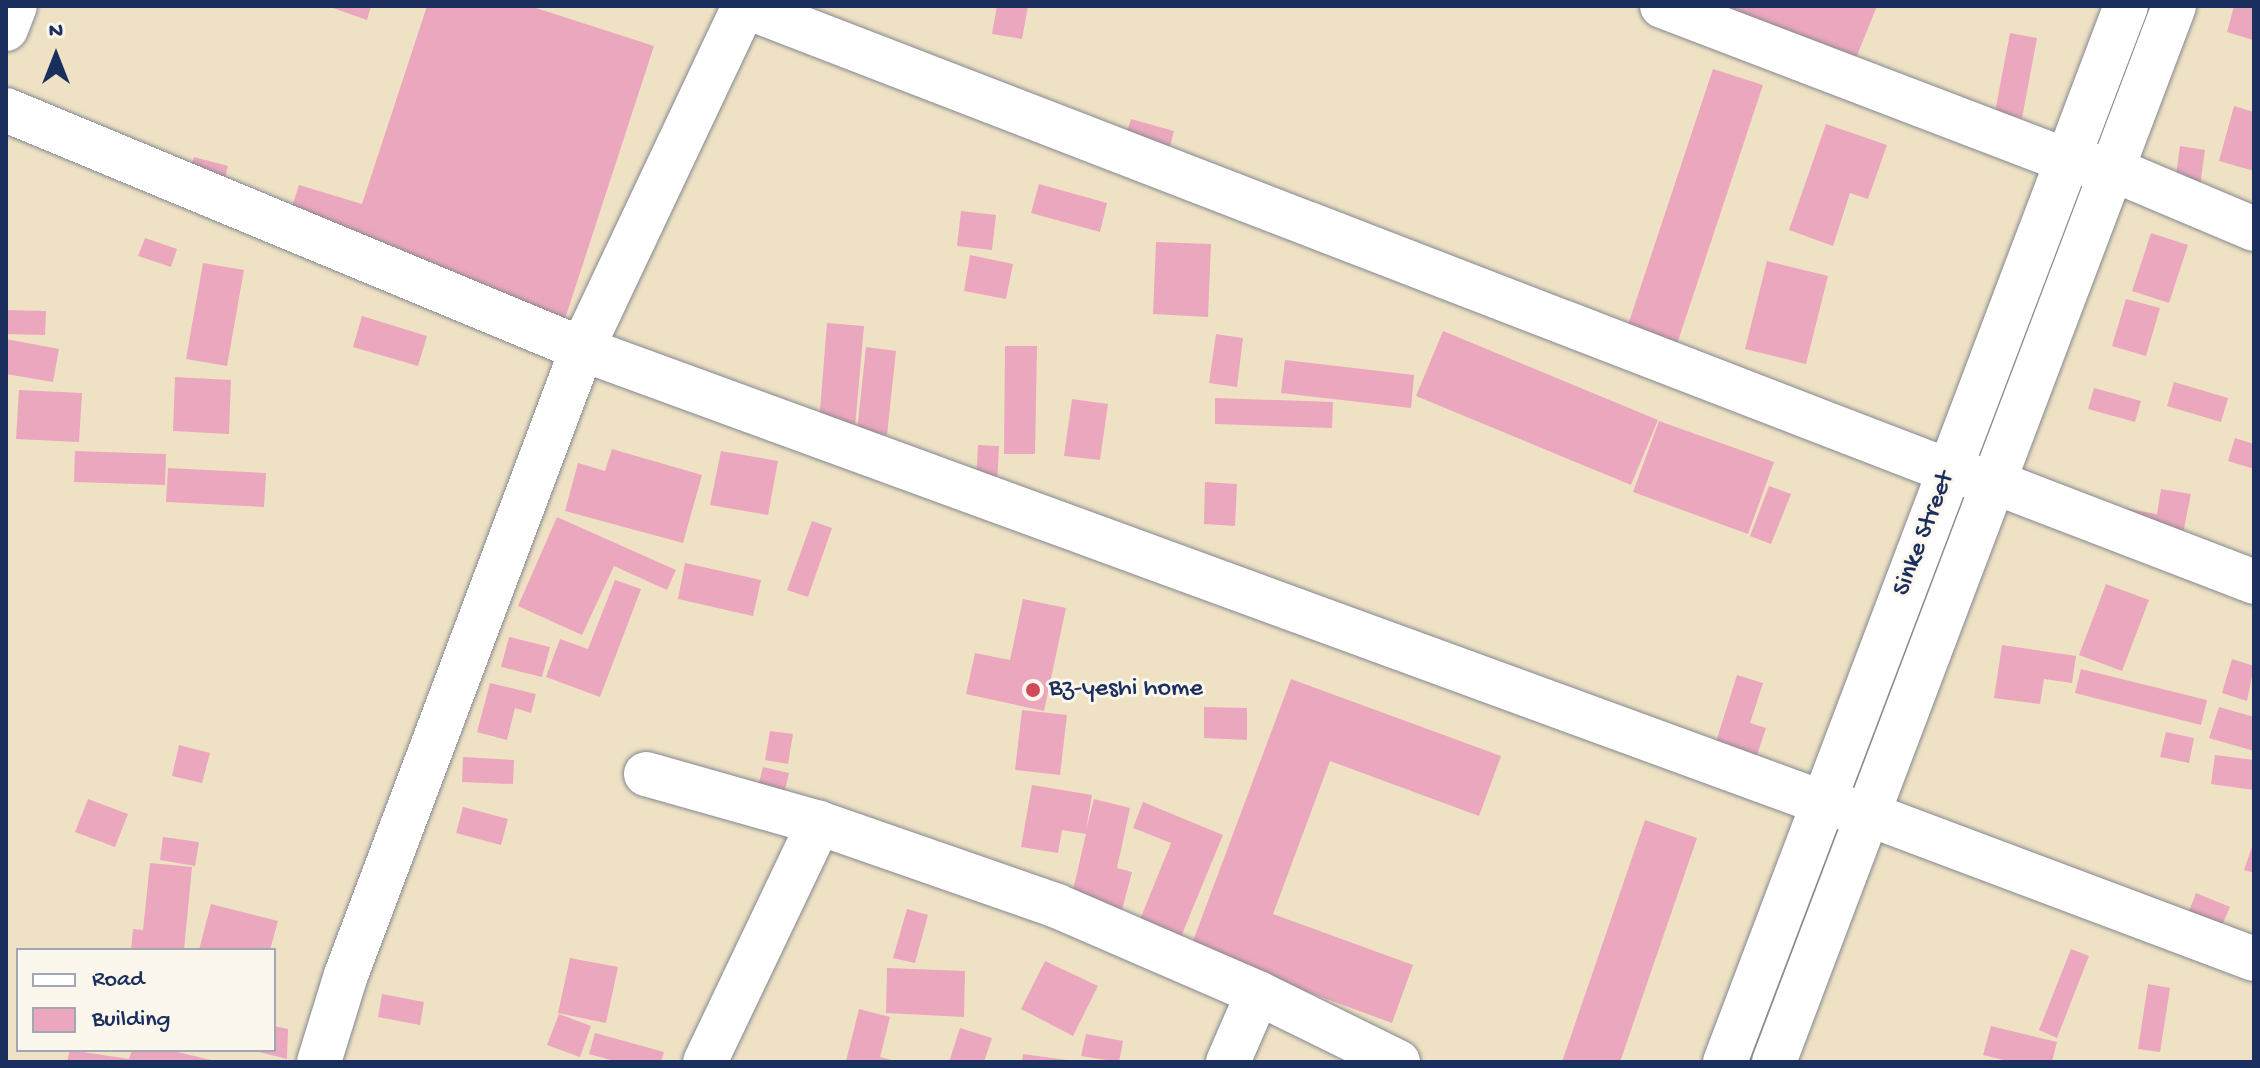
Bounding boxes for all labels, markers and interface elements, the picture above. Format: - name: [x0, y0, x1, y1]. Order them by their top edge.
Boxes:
- north arrow: [16, 16, 96, 96]
- text: N: [49, 19, 63, 45]
- street label: Sinke Street: [1887, 467, 1963, 601]
- place label: Bz-yeshi home: [1049, 674, 1203, 706]
- marker: Bz-yeshi home: [1024, 681, 1042, 699]
- legend: [16, 948, 276, 1052]
- text: Road: [92, 966, 144, 995]
- text: Building: [92, 1006, 170, 1035]

